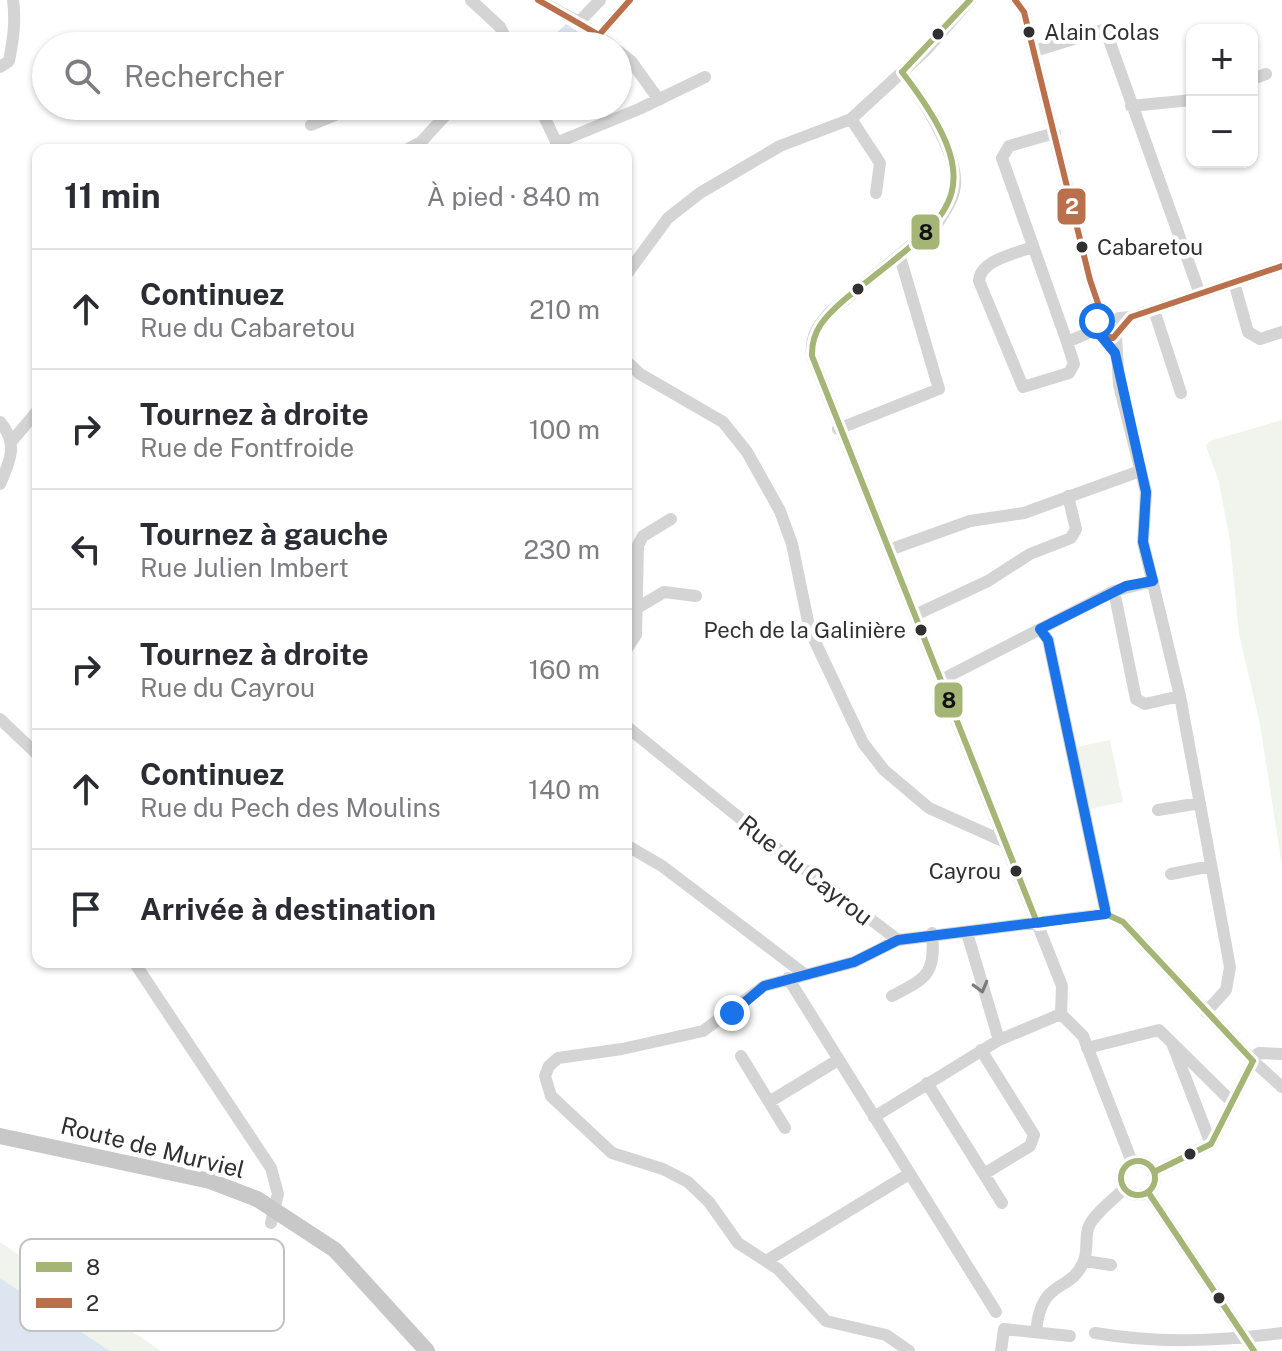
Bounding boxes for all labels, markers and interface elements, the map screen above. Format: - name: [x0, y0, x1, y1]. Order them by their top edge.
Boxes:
- place label: Alain Colas: [1044, 19, 1159, 45]
- marker: Alain Colas: [1021, 24, 1037, 40]
- map controls: [1186, 24, 1258, 168]
- button: +: [1186, 24, 1258, 96]
- unlabelled marker: [930, 26, 946, 42]
- search box: [32, 32, 632, 120]
- icon: search: [60, 54, 104, 98]
- text: Rechercher: [124, 58, 285, 94]
- button: −: [1186, 96, 1258, 168]
- text: 11 min: [64, 176, 161, 216]
- text: À pied · 840 m: [427, 181, 600, 212]
- line badge: 2: [1056, 187, 1087, 226]
- text: 2: [1065, 193, 1079, 219]
- line badge: 8: [910, 213, 941, 251]
- text: 8: [919, 219, 933, 245]
- place label: Cabaretou: [1097, 234, 1203, 260]
- marker: Cabaretou: [1074, 239, 1090, 255]
- text: Continuez: [140, 276, 284, 312]
- unlabelled marker: [850, 281, 866, 297]
- icon: ahead: [64, 287, 108, 331]
- text: 210 m: [529, 294, 600, 325]
- route start: [1079, 303, 1115, 339]
- text: Rue du Cabaretou: [140, 312, 355, 343]
- text: Tournez à droite: [140, 396, 369, 432]
- icon: right: [64, 407, 108, 451]
- text: 100 m: [529, 414, 600, 445]
- text: Rue de Fontfroide: [140, 432, 354, 463]
- text: Tournez à gauche: [140, 516, 388, 552]
- icon: left: [64, 527, 108, 571]
- text: 230 m: [524, 534, 600, 565]
- text: Rue Julien Imbert: [140, 552, 349, 583]
- place label: Pech de la Galinière: [703, 617, 906, 643]
- marker: Pech de la Galinière: [913, 622, 929, 638]
- text: Tournez à droite: [140, 636, 369, 672]
- icon: right: [64, 647, 108, 691]
- text: 160 m: [529, 654, 600, 685]
- text: Rue du Cayrou: [140, 672, 315, 703]
- line badge: 8: [933, 681, 964, 719]
- text: 8: [942, 687, 956, 713]
- text: Continuez: [140, 756, 284, 792]
- icon: ahead: [64, 767, 108, 811]
- text: 140 m: [528, 774, 600, 805]
- text: Rue du Pech des Moulins: [140, 792, 441, 823]
- street label: Rue du Cayrou: [734, 809, 878, 931]
- place label: Cayrou: [929, 858, 1001, 884]
- marker: Cayrou: [1008, 863, 1024, 879]
- icon: arrive: [64, 887, 108, 931]
- text: Arrivée à destination: [140, 891, 436, 927]
- one-way arrow: [972, 980, 989, 994]
- route end: [714, 995, 750, 1031]
- street label: Route de Murviel: [58, 1111, 248, 1183]
- unlabelled marker: [1182, 1146, 1198, 1162]
- legend: [20, 1239, 284, 1331]
- text: 8: [86, 1254, 100, 1280]
- text: 2: [86, 1290, 99, 1316]
- unlabelled marker: [1211, 1290, 1227, 1306]

